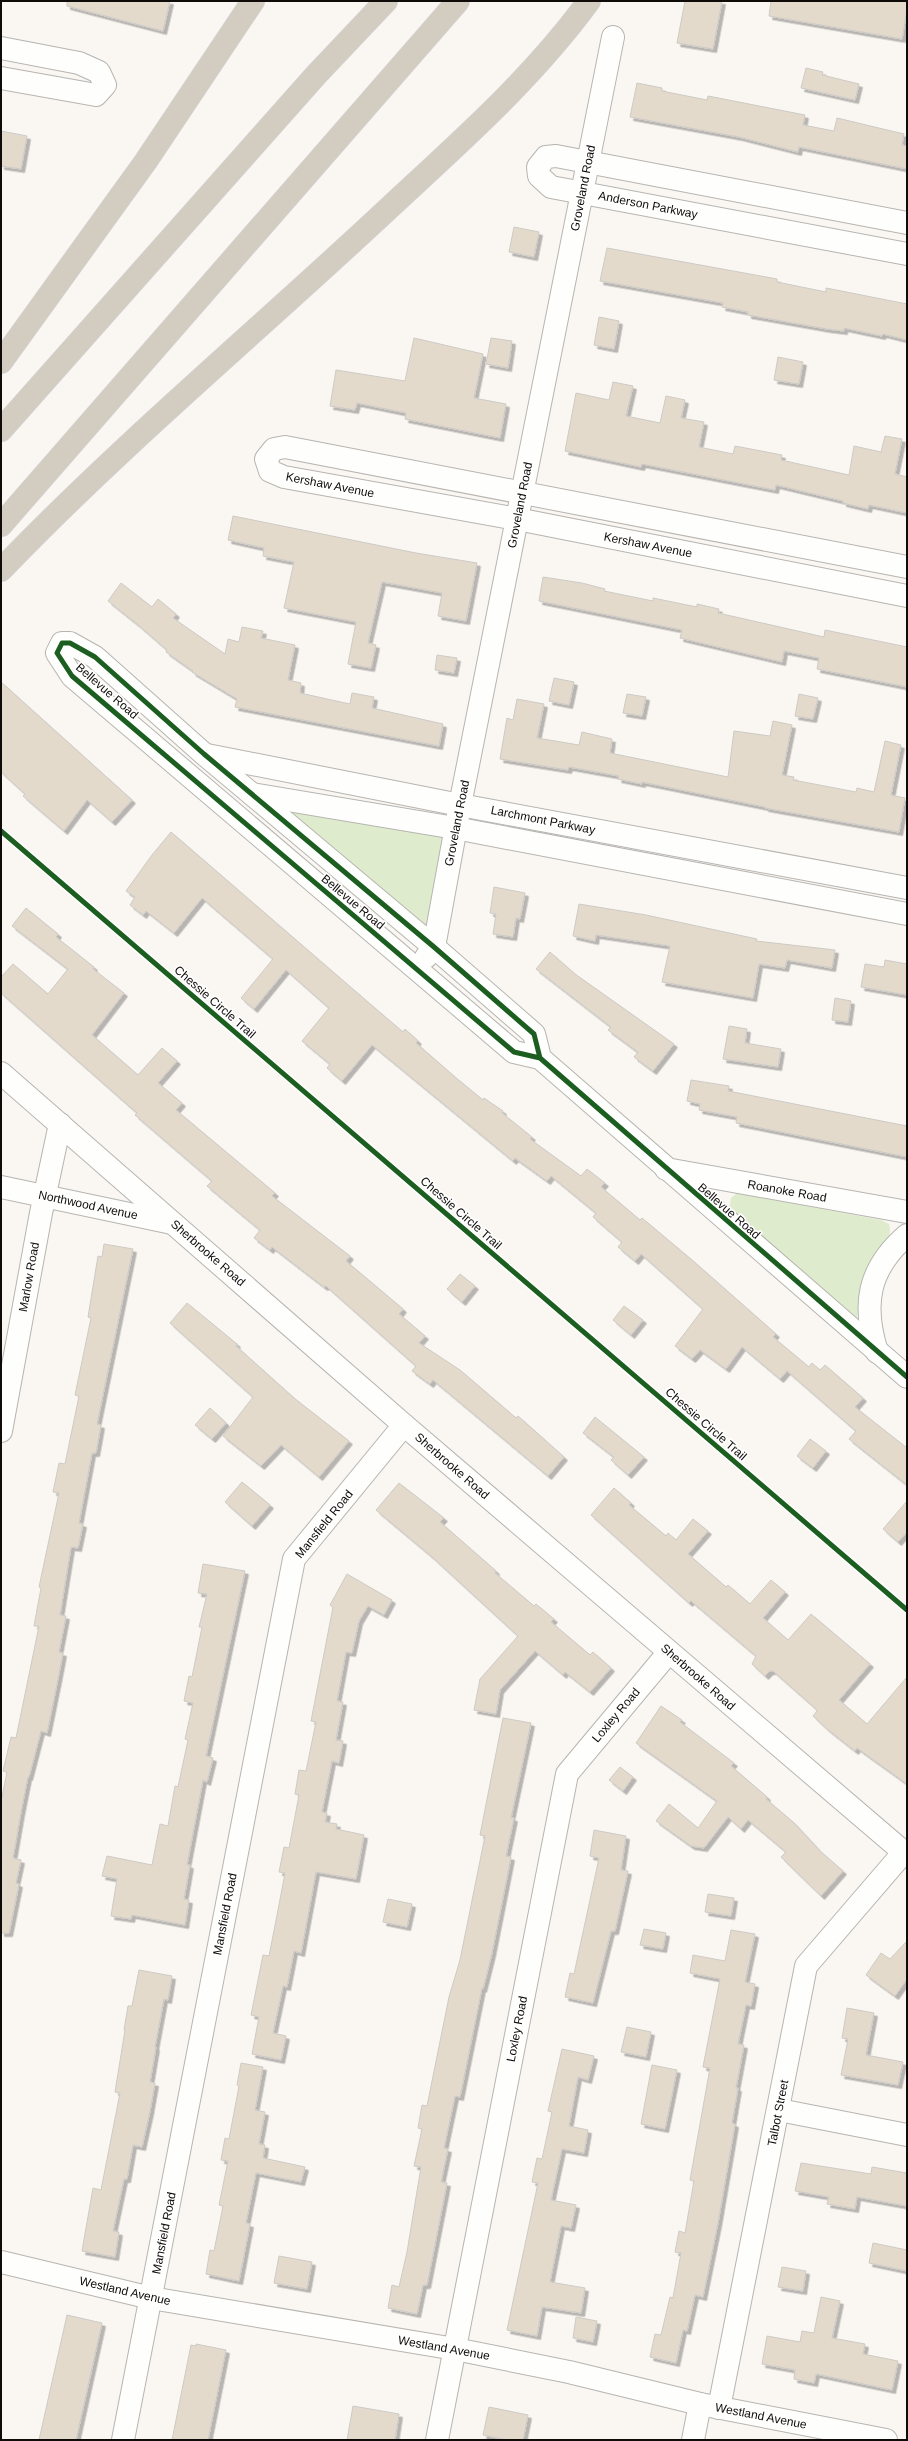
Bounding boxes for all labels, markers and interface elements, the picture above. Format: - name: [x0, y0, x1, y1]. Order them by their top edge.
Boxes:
- street label: Groveland Road: [568, 144, 598, 232]
- street label: Anderson Parkway: [597, 189, 699, 221]
- street label: Groveland Road: [505, 461, 535, 549]
- street label: Kershaw Avenue: [285, 470, 376, 501]
- street label: Kershaw Avenue: [603, 530, 694, 561]
- street label: Bellevue Road: [73, 660, 141, 722]
- street label: Groveland Road: [442, 779, 472, 867]
- street label: Larchmont Parkway: [490, 803, 596, 837]
- street label: Bellevue Road: [319, 872, 387, 932]
- street label: Chessie Circle Trail: [171, 963, 259, 1041]
- street label: Chessie Circle Trail: [417, 1174, 505, 1252]
- street label: Roanoke Road: [746, 1177, 828, 1205]
- street label: Bellevue Road: [695, 1180, 763, 1242]
- street label: Northwood Avenue: [37, 1188, 139, 1222]
- street label: Sherbrooke Road: [168, 1217, 248, 1289]
- street label: Marlow Road: [16, 1241, 42, 1313]
- street label: Chessie Circle Trail: [662, 1385, 750, 1463]
- street label: Sherbrooke Road: [412, 1430, 492, 1502]
- street label: Mansfield Road: [292, 1487, 356, 1561]
- street label: Sherbrooke Road: [658, 1641, 738, 1713]
- street label: Loxley Road: [589, 1685, 643, 1745]
- street label: Mansfield Road: [210, 1872, 240, 1956]
- street label: Loxley Road: [504, 1995, 530, 2063]
- street label: Talbot Street: [765, 2078, 791, 2147]
- street label: Mansfield Road: [149, 2191, 179, 2275]
- street label: Westland Avenue: [78, 2274, 172, 2308]
- street label: Westland Avenue: [397, 2333, 491, 2363]
- street label: Westland Avenue: [714, 2400, 808, 2432]

